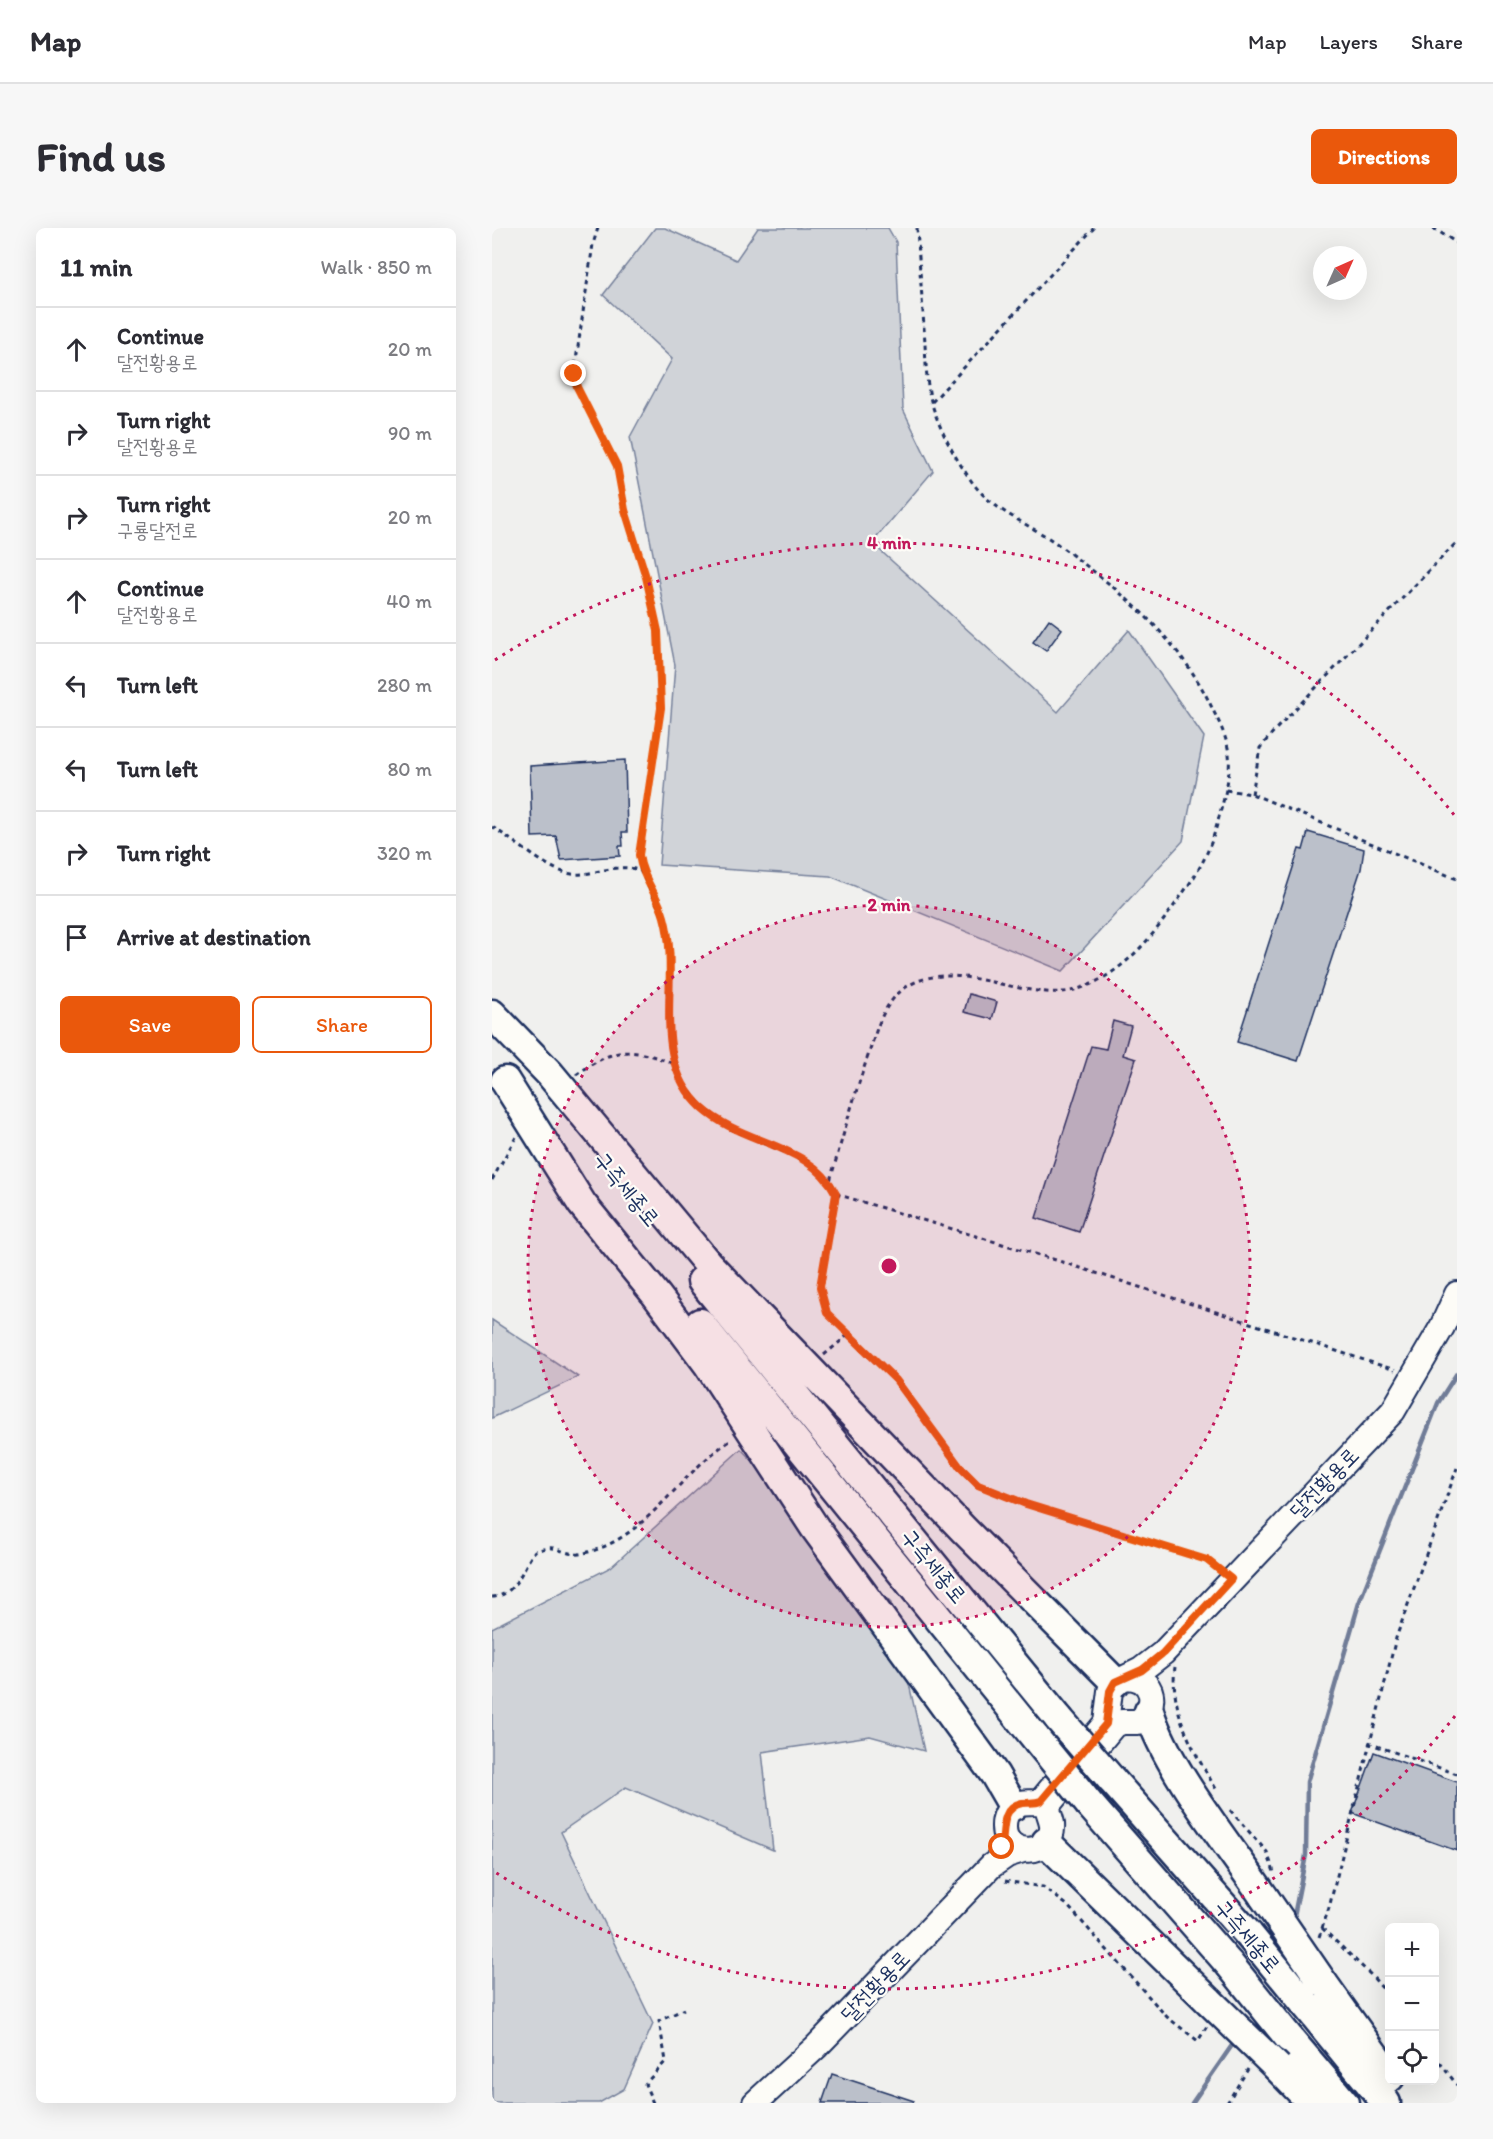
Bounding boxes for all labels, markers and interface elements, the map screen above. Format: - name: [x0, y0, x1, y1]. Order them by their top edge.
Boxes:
- text: Map: [30, 24, 81, 58]
- text: Map: [1248, 29, 1287, 54]
- text: Layers: [1320, 29, 1378, 54]
- text: Share: [1411, 29, 1463, 54]
- button: Directions: [1311, 129, 1457, 184]
- text: Find us: [36, 131, 166, 182]
- north arrow: [1313, 246, 1367, 300]
- text: 11 min: [60, 251, 132, 283]
- text: Walk · 850 m: [320, 255, 432, 279]
- text: Continue: [117, 323, 204, 350]
- icon: ahead: [60, 333, 93, 366]
- text: 20 m: [388, 337, 432, 361]
- text: 달전황용로: [117, 350, 197, 374]
- route end: [560, 360, 586, 386]
- text: Turn right: [117, 407, 211, 434]
- icon: right: [60, 417, 93, 450]
- text: 90 m: [388, 421, 432, 445]
- text: 달전황용로: [117, 434, 197, 458]
- text: Turn right: [117, 491, 211, 518]
- icon: right: [60, 501, 93, 534]
- text: 20 m: [388, 505, 432, 529]
- text: 구룡달전로: [117, 518, 197, 542]
- text: 4 min: [867, 532, 912, 554]
- text: Continue: [117, 575, 204, 602]
- icon: ahead: [60, 585, 93, 618]
- text: 40 m: [386, 589, 432, 613]
- text: 달전황용로: [117, 602, 197, 626]
- icon: left: [60, 669, 93, 702]
- text: Turn left: [117, 672, 198, 699]
- text: 280 m: [377, 673, 432, 697]
- icon: left: [60, 753, 93, 786]
- text: Turn left: [117, 756, 198, 783]
- text: 80 m: [387, 757, 432, 781]
- icon: right: [60, 837, 93, 870]
- text: Turn right: [117, 840, 211, 867]
- text: 320 m: [377, 841, 432, 865]
- text: 2 min: [868, 894, 911, 916]
- icon: arrive: [60, 921, 93, 954]
- text: Arrive at destination: [117, 924, 311, 951]
- button: Save: [60, 996, 240, 1053]
- button: Share: [252, 996, 432, 1053]
- street label: 구즉세종로: [589, 1146, 665, 1232]
- centre of rings: [879, 1256, 899, 1276]
- street label: 달전황용로: [1284, 1442, 1364, 1524]
- street label: 구즉세종로: [896, 1523, 972, 1609]
- route start: [988, 1833, 1014, 1859]
- street label: 구즉세종로: [1209, 1893, 1287, 1979]
- map controls: [1385, 1923, 1439, 2085]
- button: +: [1385, 1923, 1439, 1977]
- street label: 달전황용로: [835, 1945, 915, 2027]
- button: −: [1385, 1977, 1439, 2031]
- button: locate: [1385, 2031, 1439, 2085]

